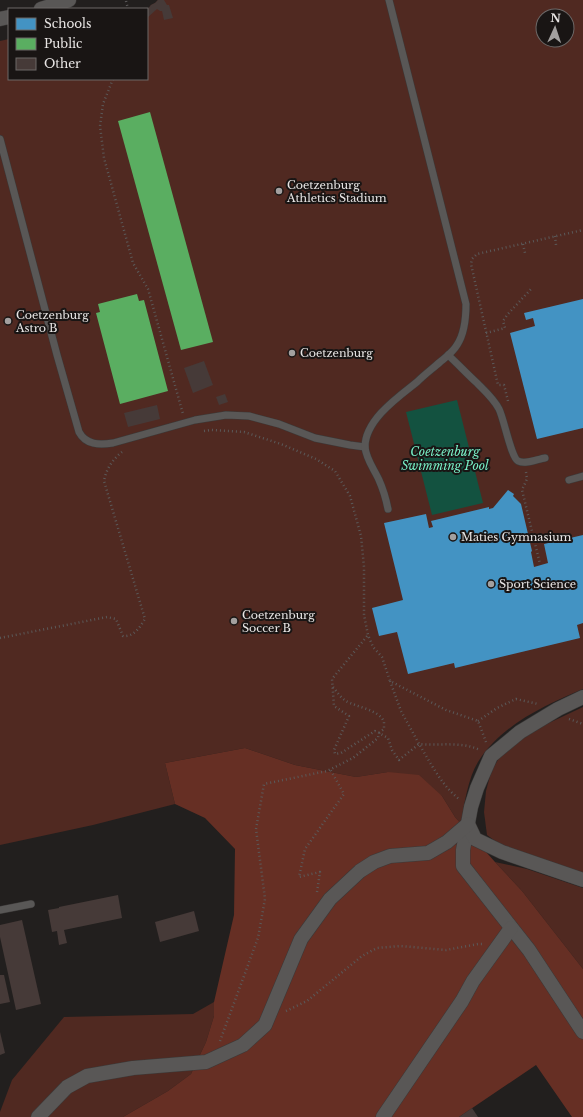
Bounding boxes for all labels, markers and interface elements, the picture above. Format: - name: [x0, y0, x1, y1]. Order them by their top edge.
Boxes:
- legend: [8, 8, 148, 80]
- north arrow: [535, 8, 575, 48]
- text: N: [550, 11, 562, 25]
- text: Schools: [44, 16, 91, 31]
- text: Public: [44, 36, 83, 51]
- text: Other: [44, 56, 81, 71]
- place label: Coetzenburg Athletics Stadium: [286, 178, 387, 205]
- marker: Coetzenburg Athletics Stadium: [274, 186, 284, 196]
- place label: Coetzenburg Astro B: [15, 308, 89, 335]
- marker: Coetzenburg Astro B: [3, 316, 13, 326]
- place label: Coetzenburg: [300, 346, 373, 360]
- marker: Coetzenburg: [287, 348, 297, 358]
- water label: Coetzenburg Swimming Pool: [401, 444, 489, 473]
- place label: Maties Gymnasium: [461, 530, 572, 544]
- marker: Maties Gymnasium: [448, 532, 458, 542]
- place label: Sport Science: [499, 577, 576, 591]
- marker: Sport Science: [486, 579, 496, 589]
- place label: Coetzenburg Soccer B: [242, 608, 315, 635]
- marker: Coetzenburg Soccer B: [229, 616, 239, 626]

